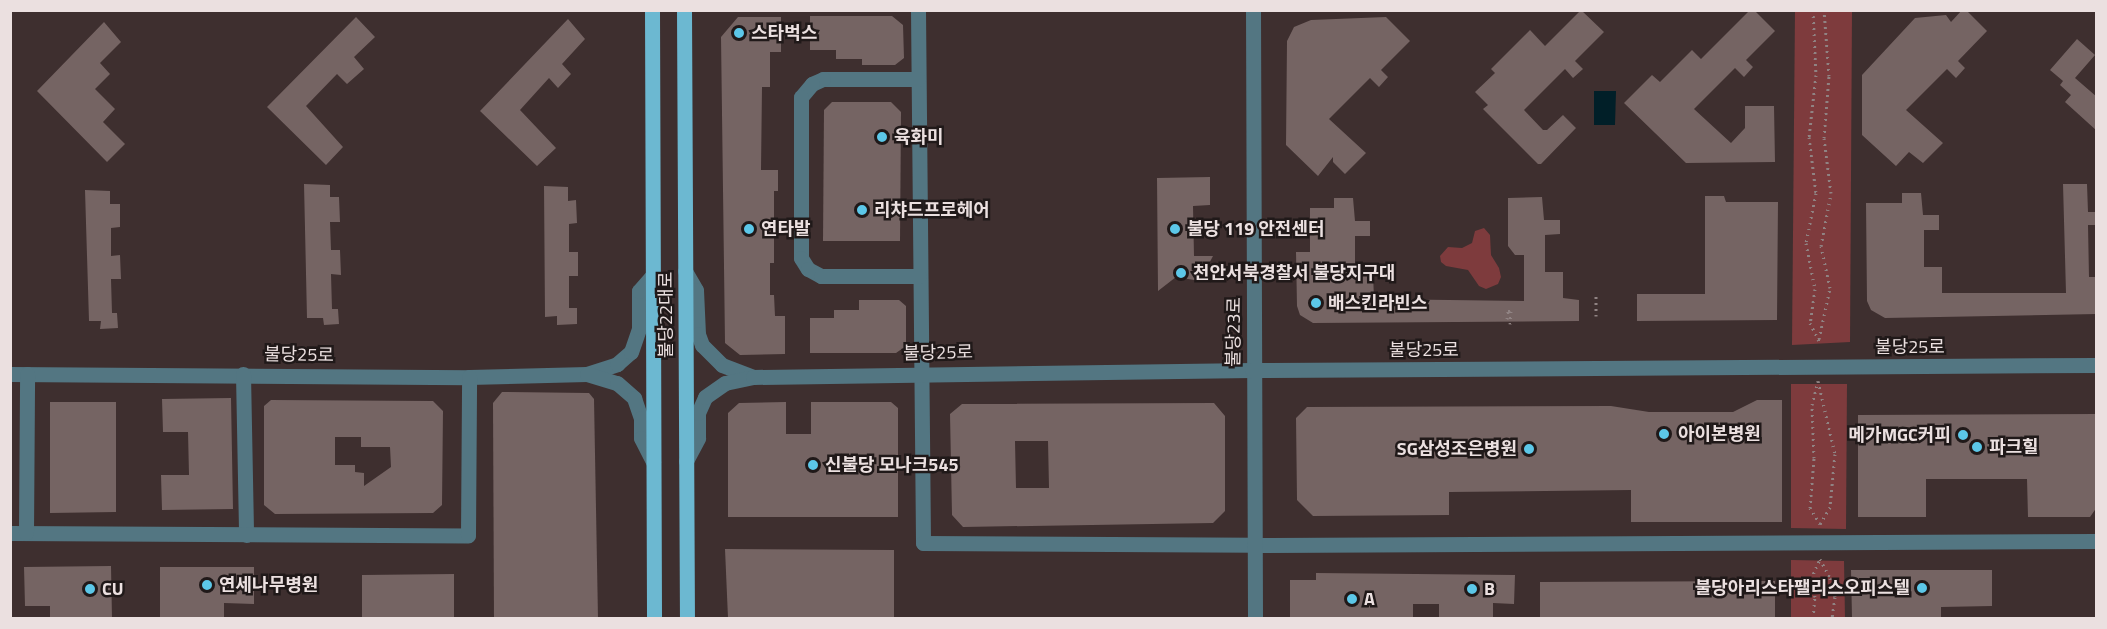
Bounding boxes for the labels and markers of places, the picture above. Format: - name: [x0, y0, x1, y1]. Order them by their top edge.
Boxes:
- place label: 스타벅스: [751, 22, 817, 44]
- marker: 스타벅스: [732, 26, 746, 40]
- place label: 육화미: [894, 126, 944, 148]
- marker: 육화미: [875, 130, 889, 144]
- place label: 리챠드프로헤어: [874, 199, 990, 221]
- marker: 리챠드프로헤어: [855, 203, 869, 217]
- place label: 연타발: [761, 218, 811, 240]
- place label: 불당 119 안전센터: [1187, 218, 1325, 240]
- marker: 연타발: [742, 222, 756, 236]
- marker: 불당 119 안전센터: [1168, 222, 1182, 236]
- place label: 천안서북경찰서 불당지구대: [1193, 262, 1396, 284]
- marker: 천안서북경찰서 불당지구대: [1174, 266, 1188, 280]
- place label: 배스킨라빈스: [1328, 292, 1427, 314]
- marker: 배스킨라빈스: [1309, 296, 1323, 310]
- place label: 아이본병원: [1678, 423, 1761, 445]
- place label: 메가MGC커피: [1849, 424, 1951, 446]
- marker: 아이본병원: [1655, 425, 1673, 443]
- marker: 메가MGC커피: [1956, 428, 1970, 442]
- place label: 파크힐: [1989, 436, 2039, 458]
- place label: SG삼성조은병원: [1397, 438, 1517, 460]
- marker: 파크힐: [1970, 440, 1984, 454]
- marker: SG삼성조은병원: [1522, 442, 1536, 456]
- place label: 신불당 모나크545: [825, 454, 959, 476]
- marker: 신불당 모나크545: [806, 458, 820, 472]
- place label: 연세나무병원: [219, 574, 318, 596]
- place label: 불당아리스타팰리스오피스텔: [1695, 577, 1910, 599]
- place label: CU: [102, 578, 124, 600]
- marker: 연세나무병원: [200, 578, 214, 592]
- place label: B: [1484, 578, 1495, 600]
- marker: 불당아리스타팰리스오피스텔: [1915, 581, 1929, 595]
- marker: CU: [83, 582, 97, 596]
- marker: B: [1465, 582, 1479, 596]
- place label: A: [1364, 588, 1375, 610]
- marker: A: [1345, 592, 1359, 606]

